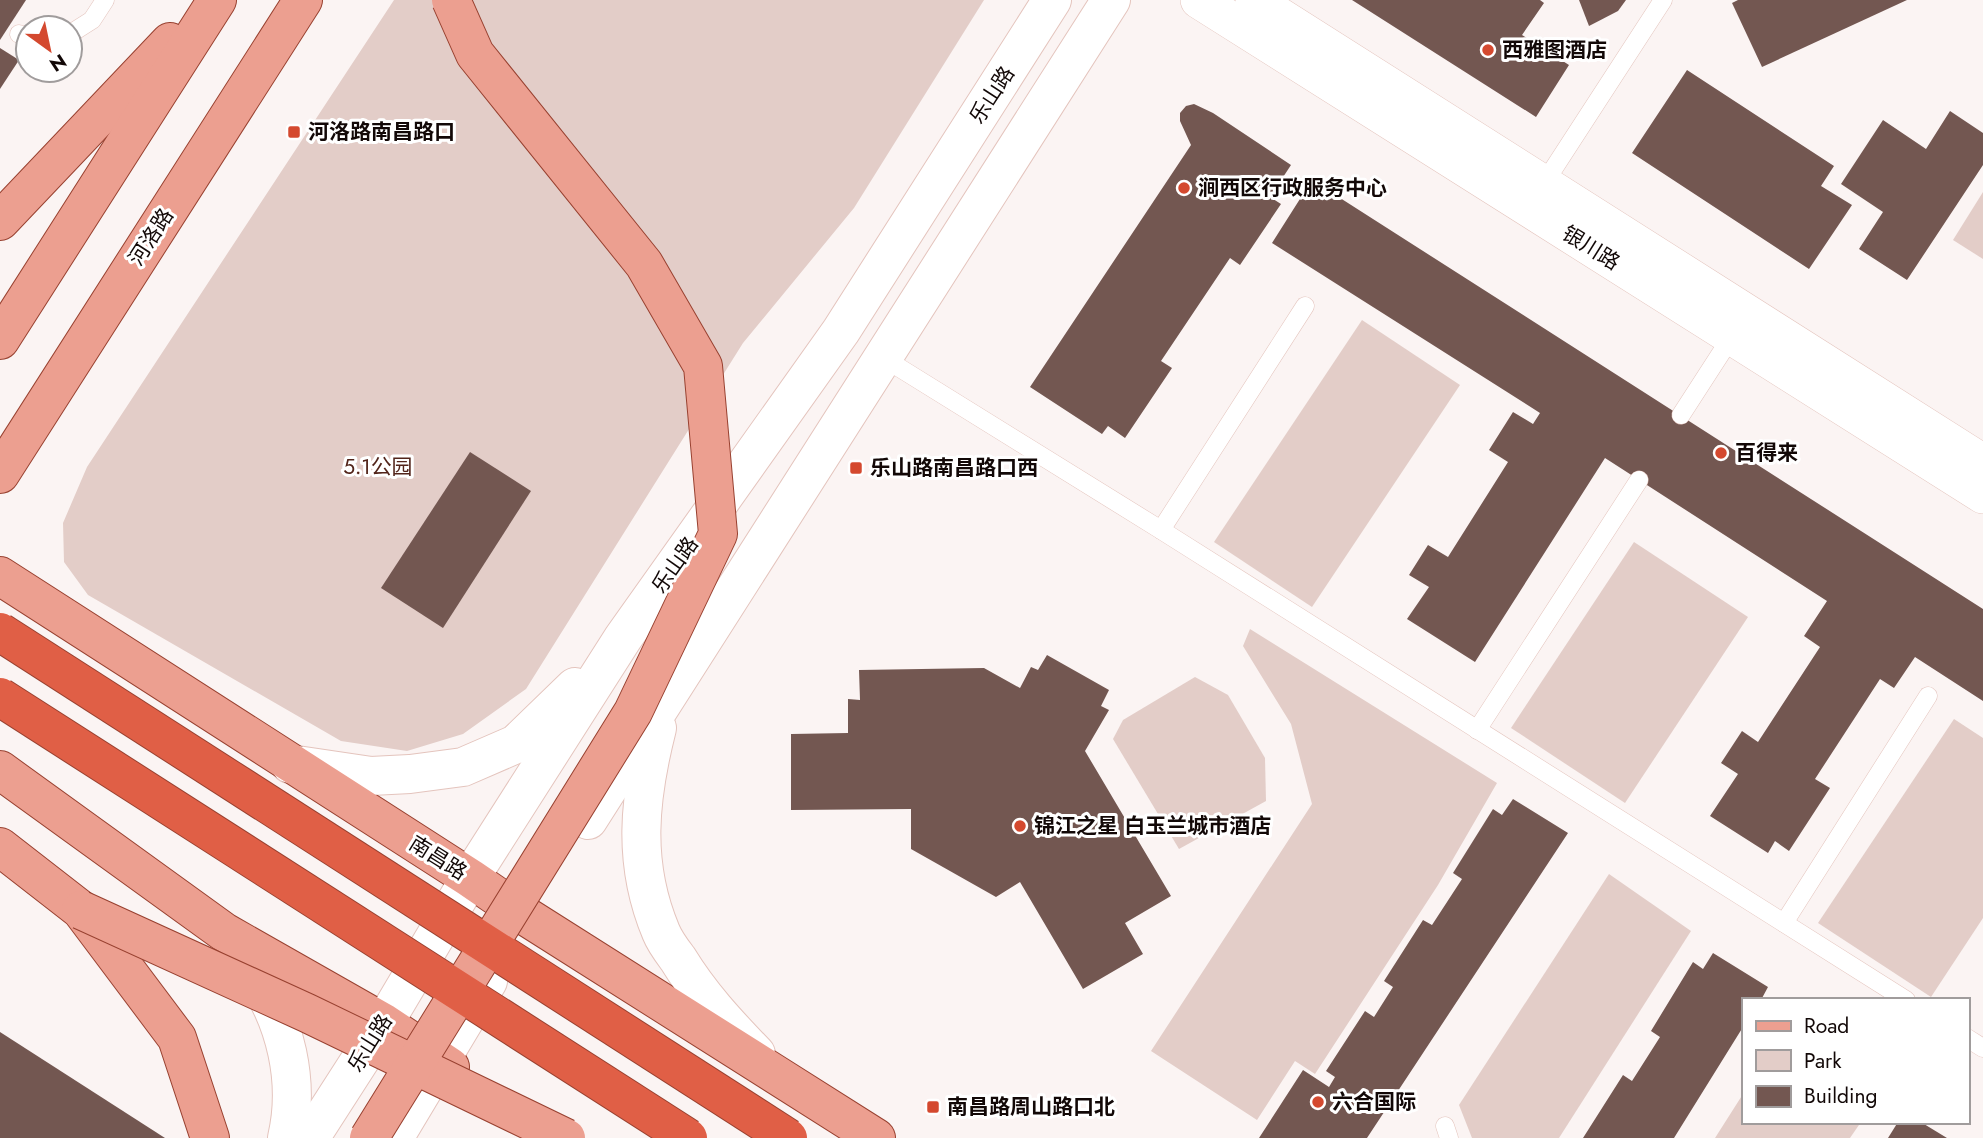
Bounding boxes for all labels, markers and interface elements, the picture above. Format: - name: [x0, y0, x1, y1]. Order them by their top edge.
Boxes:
- north arrow: [14, 14, 84, 84]
- place label: 西雅图酒店: [1502, 35, 1607, 65]
- marker: 西雅图酒店: [1480, 42, 1496, 58]
- text: N: [44, 47, 72, 78]
- street label: 乐山路: [962, 60, 1022, 130]
- place label: 河洛路南昌路口: [308, 117, 455, 147]
- marker: 河洛路南昌路口: [286, 124, 302, 140]
- place label: 涧西区行政服务中心: [1198, 173, 1387, 203]
- marker: 涧西区行政服务中心: [1176, 180, 1192, 196]
- street label: 河洛路: [121, 202, 181, 272]
- street label: 银川路: [1556, 219, 1626, 277]
- place label: 百得来: [1735, 438, 1798, 468]
- marker: 百得来: [1713, 445, 1729, 461]
- park label: 5.1公园: [343, 452, 413, 482]
- place label: 乐山路南昌路口西: [870, 453, 1038, 483]
- marker: 乐山路南昌路口西: [848, 460, 864, 476]
- street label: 乐山路: [645, 531, 705, 599]
- place label: 锦江之星 白玉兰城市酒店: [1034, 811, 1271, 841]
- marker: 锦江之星 白玉兰城市酒店: [1012, 818, 1028, 834]
- street label: 南昌路: [403, 829, 473, 887]
- legend: [1742, 998, 1969, 1124]
- street label: 乐山路: [341, 1008, 399, 1078]
- text: Road: [1804, 1011, 1849, 1041]
- text: Park: [1804, 1046, 1842, 1076]
- text: Building: [1804, 1081, 1877, 1111]
- place label: 六合国际: [1332, 1087, 1416, 1117]
- place label: 南昌路周山路口北: [947, 1092, 1115, 1122]
- marker: 六合国际: [1310, 1094, 1326, 1110]
- marker: 南昌路周山路口北: [925, 1099, 941, 1115]

